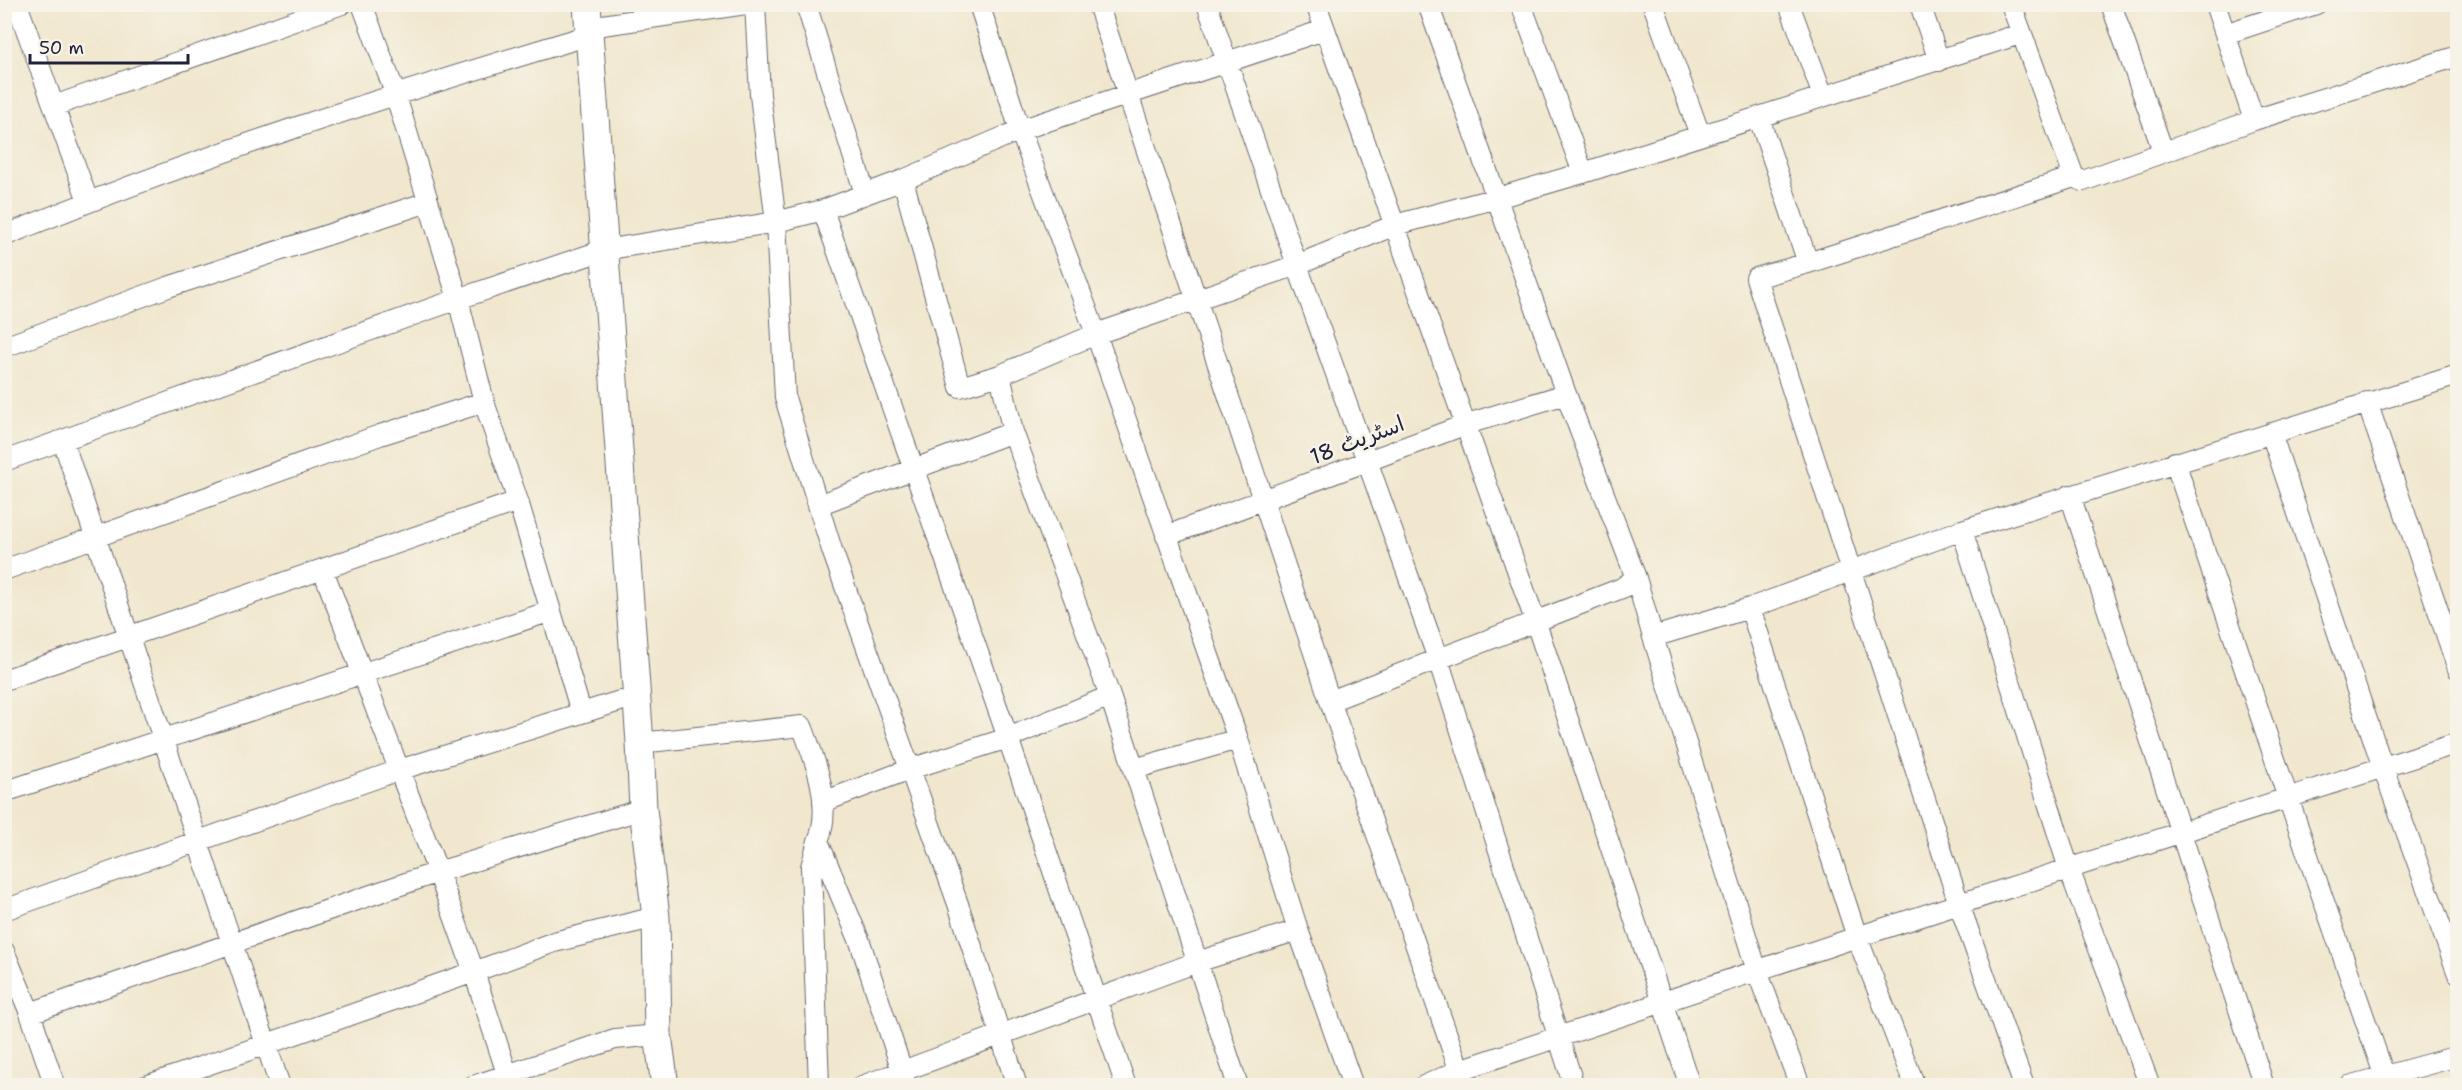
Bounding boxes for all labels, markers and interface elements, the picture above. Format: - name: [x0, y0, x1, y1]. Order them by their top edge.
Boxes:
- scale bar: [30, 27, 188, 65]
- text: 50 m: [39, 36, 84, 60]
- street label: اسٹریٹ 18: [1306, 409, 1408, 471]

